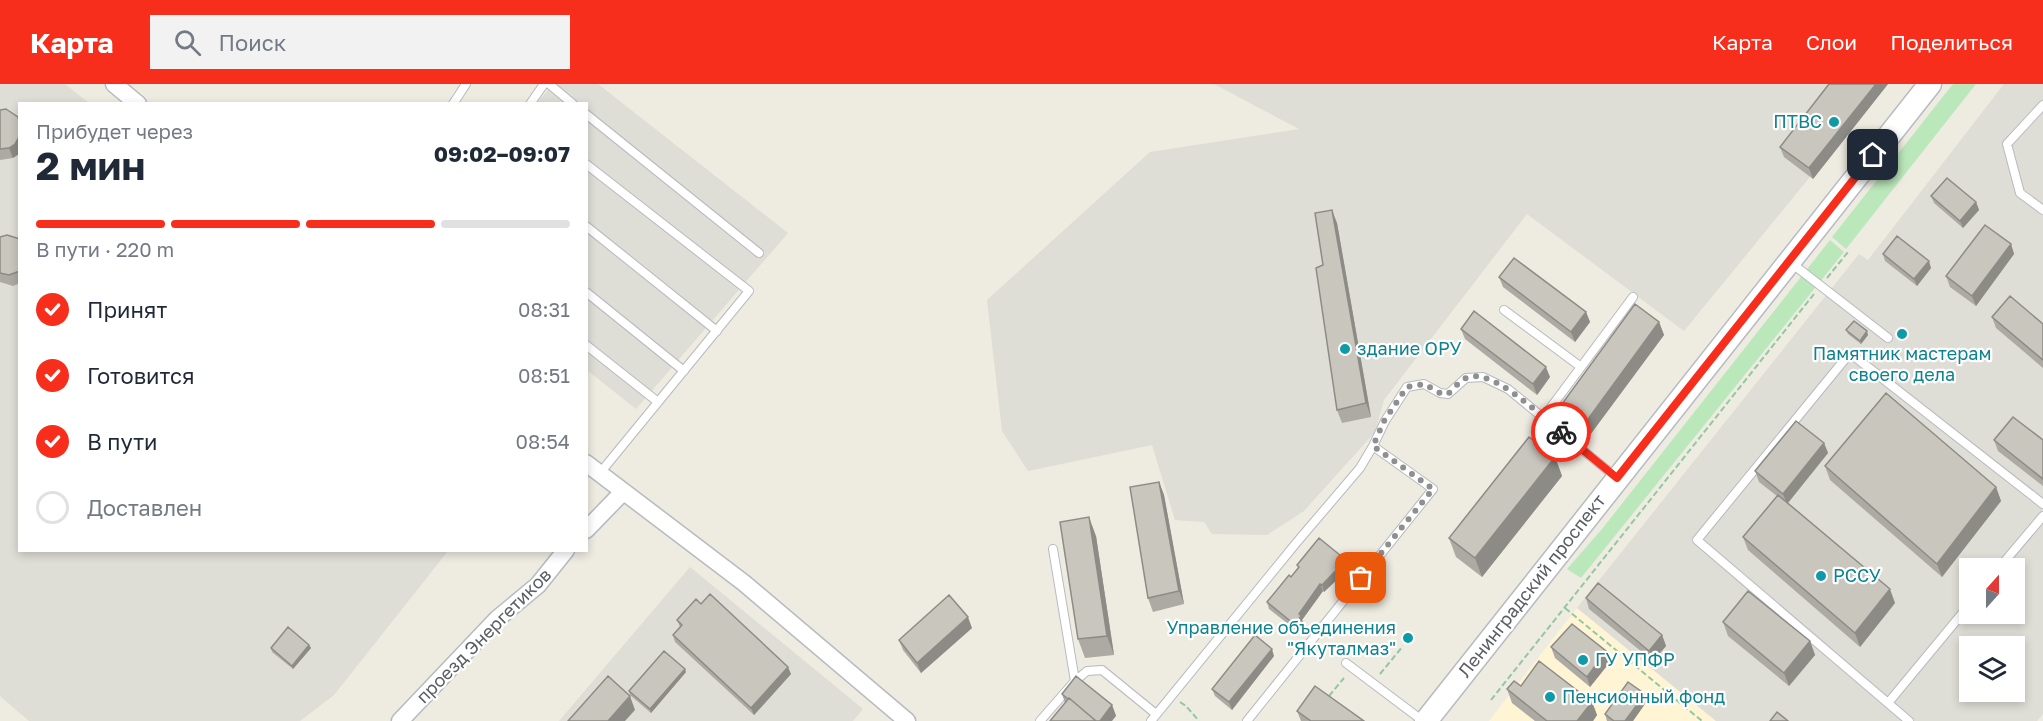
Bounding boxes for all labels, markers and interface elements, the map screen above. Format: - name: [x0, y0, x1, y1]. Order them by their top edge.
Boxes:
- search box: [150, 15, 570, 69]
- text: Карта: [30, 26, 114, 59]
- icon: search: [171, 26, 204, 59]
- text: Поиск: [219, 29, 286, 56]
- text: Карта: [1712, 29, 1773, 55]
- text: Слои: [1806, 29, 1857, 55]
- text: Поделиться: [1890, 29, 2013, 55]
- place label: ПТВС: [1773, 110, 1822, 132]
- marker: ПТВС: [1827, 115, 1841, 129]
- text: Прибудет через: [36, 119, 193, 143]
- pin: [1847, 129, 1898, 180]
- icon: home: [1856, 138, 1889, 171]
- text: 09:02–09:07: [434, 140, 570, 167]
- text: 2 мин: [36, 142, 145, 189]
- text: В пути · 220 m: [36, 237, 174, 261]
- icon: check: [36, 293, 69, 326]
- text: Принят: [87, 296, 167, 323]
- text: 08:31: [518, 297, 570, 321]
- marker: Памятник мастерам своего дела: [1895, 327, 1909, 341]
- place label: здание ОРУ: [1357, 337, 1462, 359]
- marker: здание ОРУ: [1338, 342, 1352, 356]
- place label: Памятник мастерам своего дела: [1813, 342, 1991, 385]
- icon: check: [36, 359, 69, 392]
- text: Готовится: [87, 362, 195, 389]
- text: 08:51: [518, 363, 570, 387]
- courier: [1531, 402, 1591, 462]
- icon: bike: [1545, 416, 1578, 449]
- icon: check: [36, 425, 69, 458]
- text: В пути: [87, 428, 157, 455]
- text: 08:54: [516, 429, 570, 453]
- street label: Ленинградский проспект: [1453, 489, 1610, 681]
- text: Доставлен: [87, 494, 202, 521]
- pin: [1335, 552, 1386, 603]
- north arrow: [1959, 558, 2025, 624]
- map controls: [1959, 558, 2025, 702]
- icon: bag: [1344, 561, 1377, 594]
- street label: проезд Энергетиков: [411, 563, 555, 707]
- place label: РССУ: [1833, 564, 1881, 586]
- marker: РССУ: [1814, 569, 1828, 583]
- place label: Управление объединения "Якуталмаз": [1166, 616, 1396, 659]
- marker: Управление объединения "Якуталмаз": [1401, 631, 1415, 645]
- button: layers: [1959, 636, 2025, 702]
- place label: ГУ УПФР: [1595, 648, 1675, 670]
- marker: ГУ УПФР: [1576, 653, 1590, 667]
- place label: Пенсионный фонд: [1562, 685, 1725, 707]
- marker: Пенсионный фонд: [1543, 690, 1557, 704]

